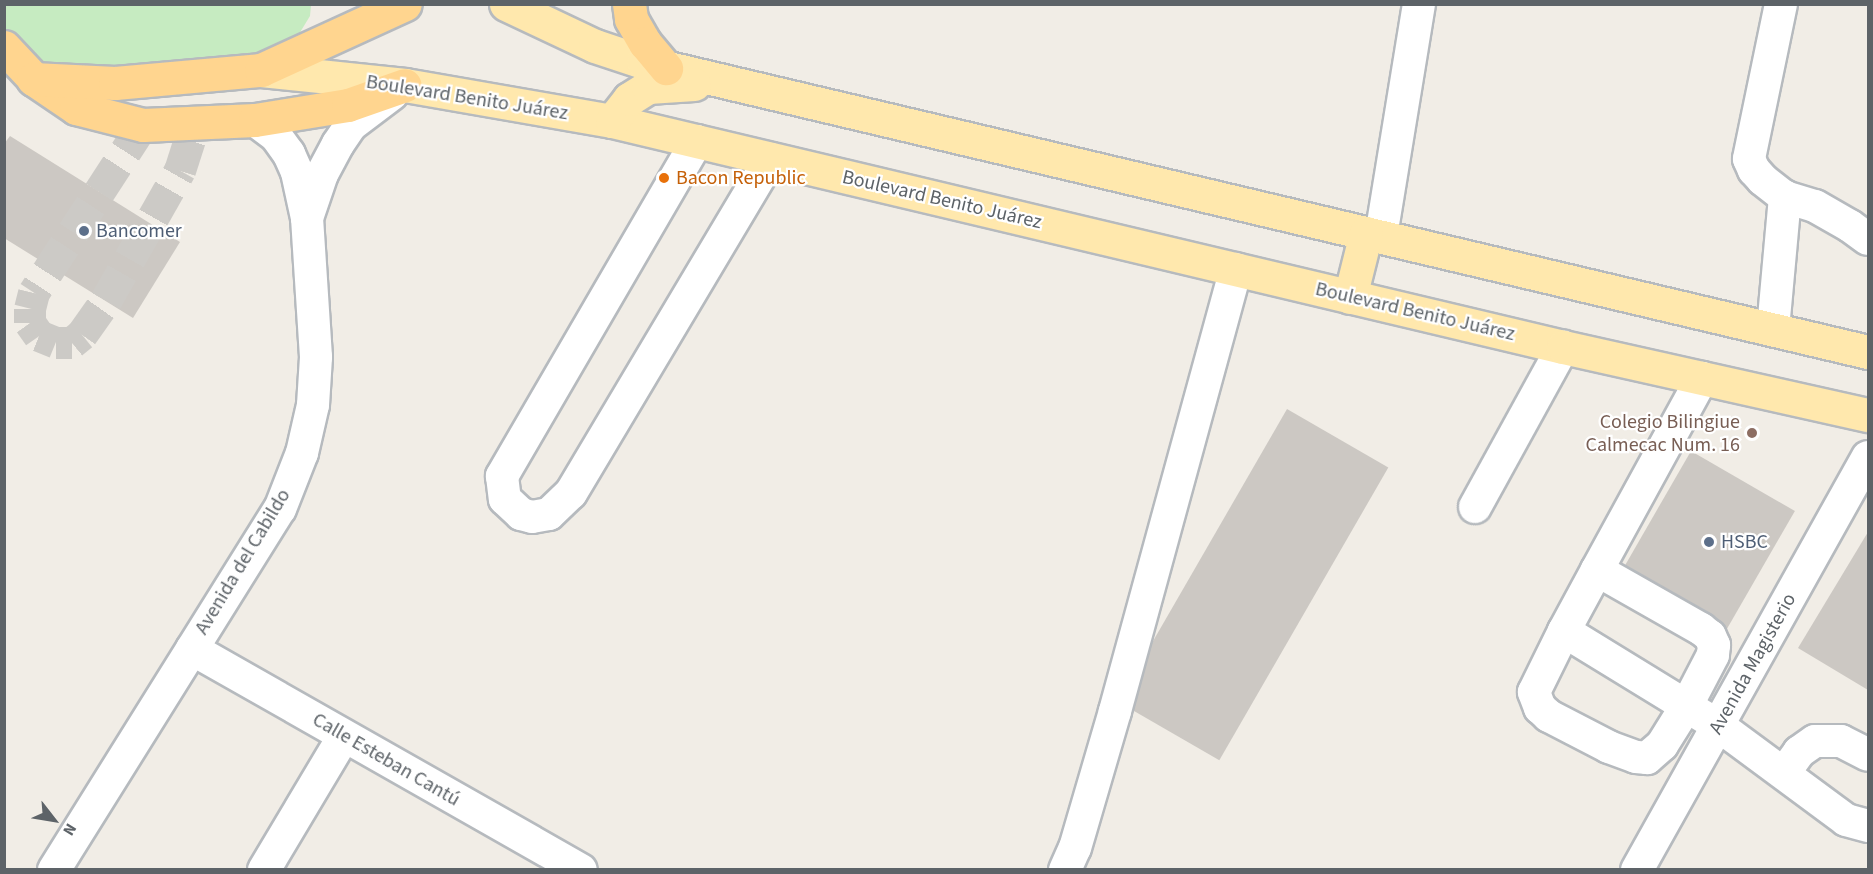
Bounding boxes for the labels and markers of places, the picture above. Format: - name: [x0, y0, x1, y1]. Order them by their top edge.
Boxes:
- place label: Bacon Republic: [676, 166, 806, 190]
- marker: Bacon Republic: [657, 171, 671, 185]
- place label: Bancomer: [96, 219, 182, 243]
- marker: Bancomer: [77, 224, 91, 238]
- place label: Colegio Bilingiue Calmecac Num. 16: [1586, 410, 1740, 457]
- marker: Colegio Bilingiue Calmecac Num. 16: [1745, 426, 1759, 440]
- place label: HSBC: [1721, 530, 1768, 554]
- marker: HSBC: [1702, 535, 1716, 549]

